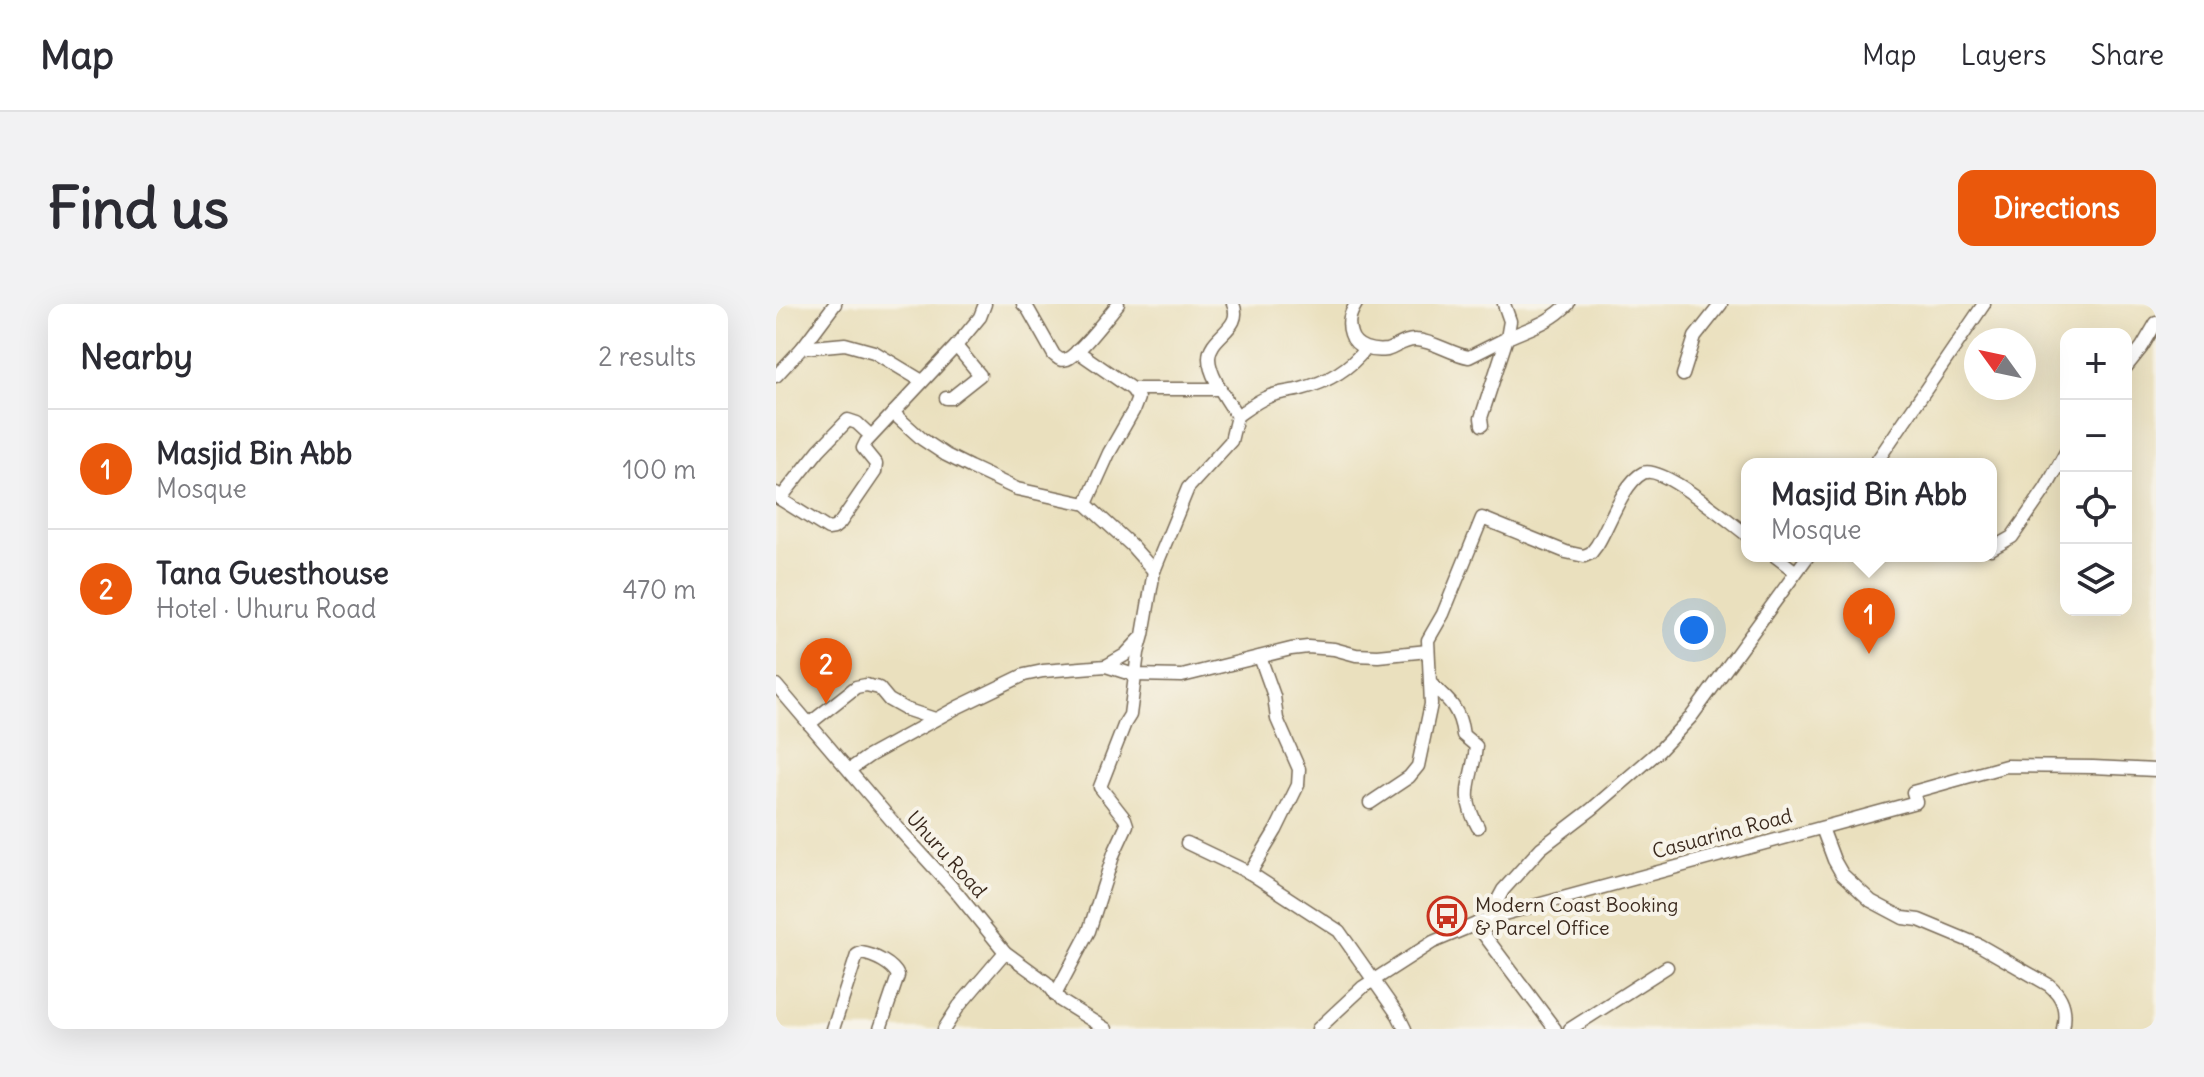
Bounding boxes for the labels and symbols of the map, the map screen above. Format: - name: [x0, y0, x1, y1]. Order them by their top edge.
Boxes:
- north arrow: [1964, 328, 2036, 400]
- pin: 1: [1843, 588, 1895, 654]
- your location: [1674, 610, 1714, 650]
- pin: 2: [800, 638, 852, 704]
- street label: Casuarina Road: [1649, 802, 1795, 864]
- street label: Uhuru Road: [902, 805, 993, 903]
- place label: Modern Coast Booking & Parcel Office: [1475, 892, 1678, 940]
- bus stop icon: Modern Coast Booking & Parcel Office: [1426, 895, 1468, 937]

